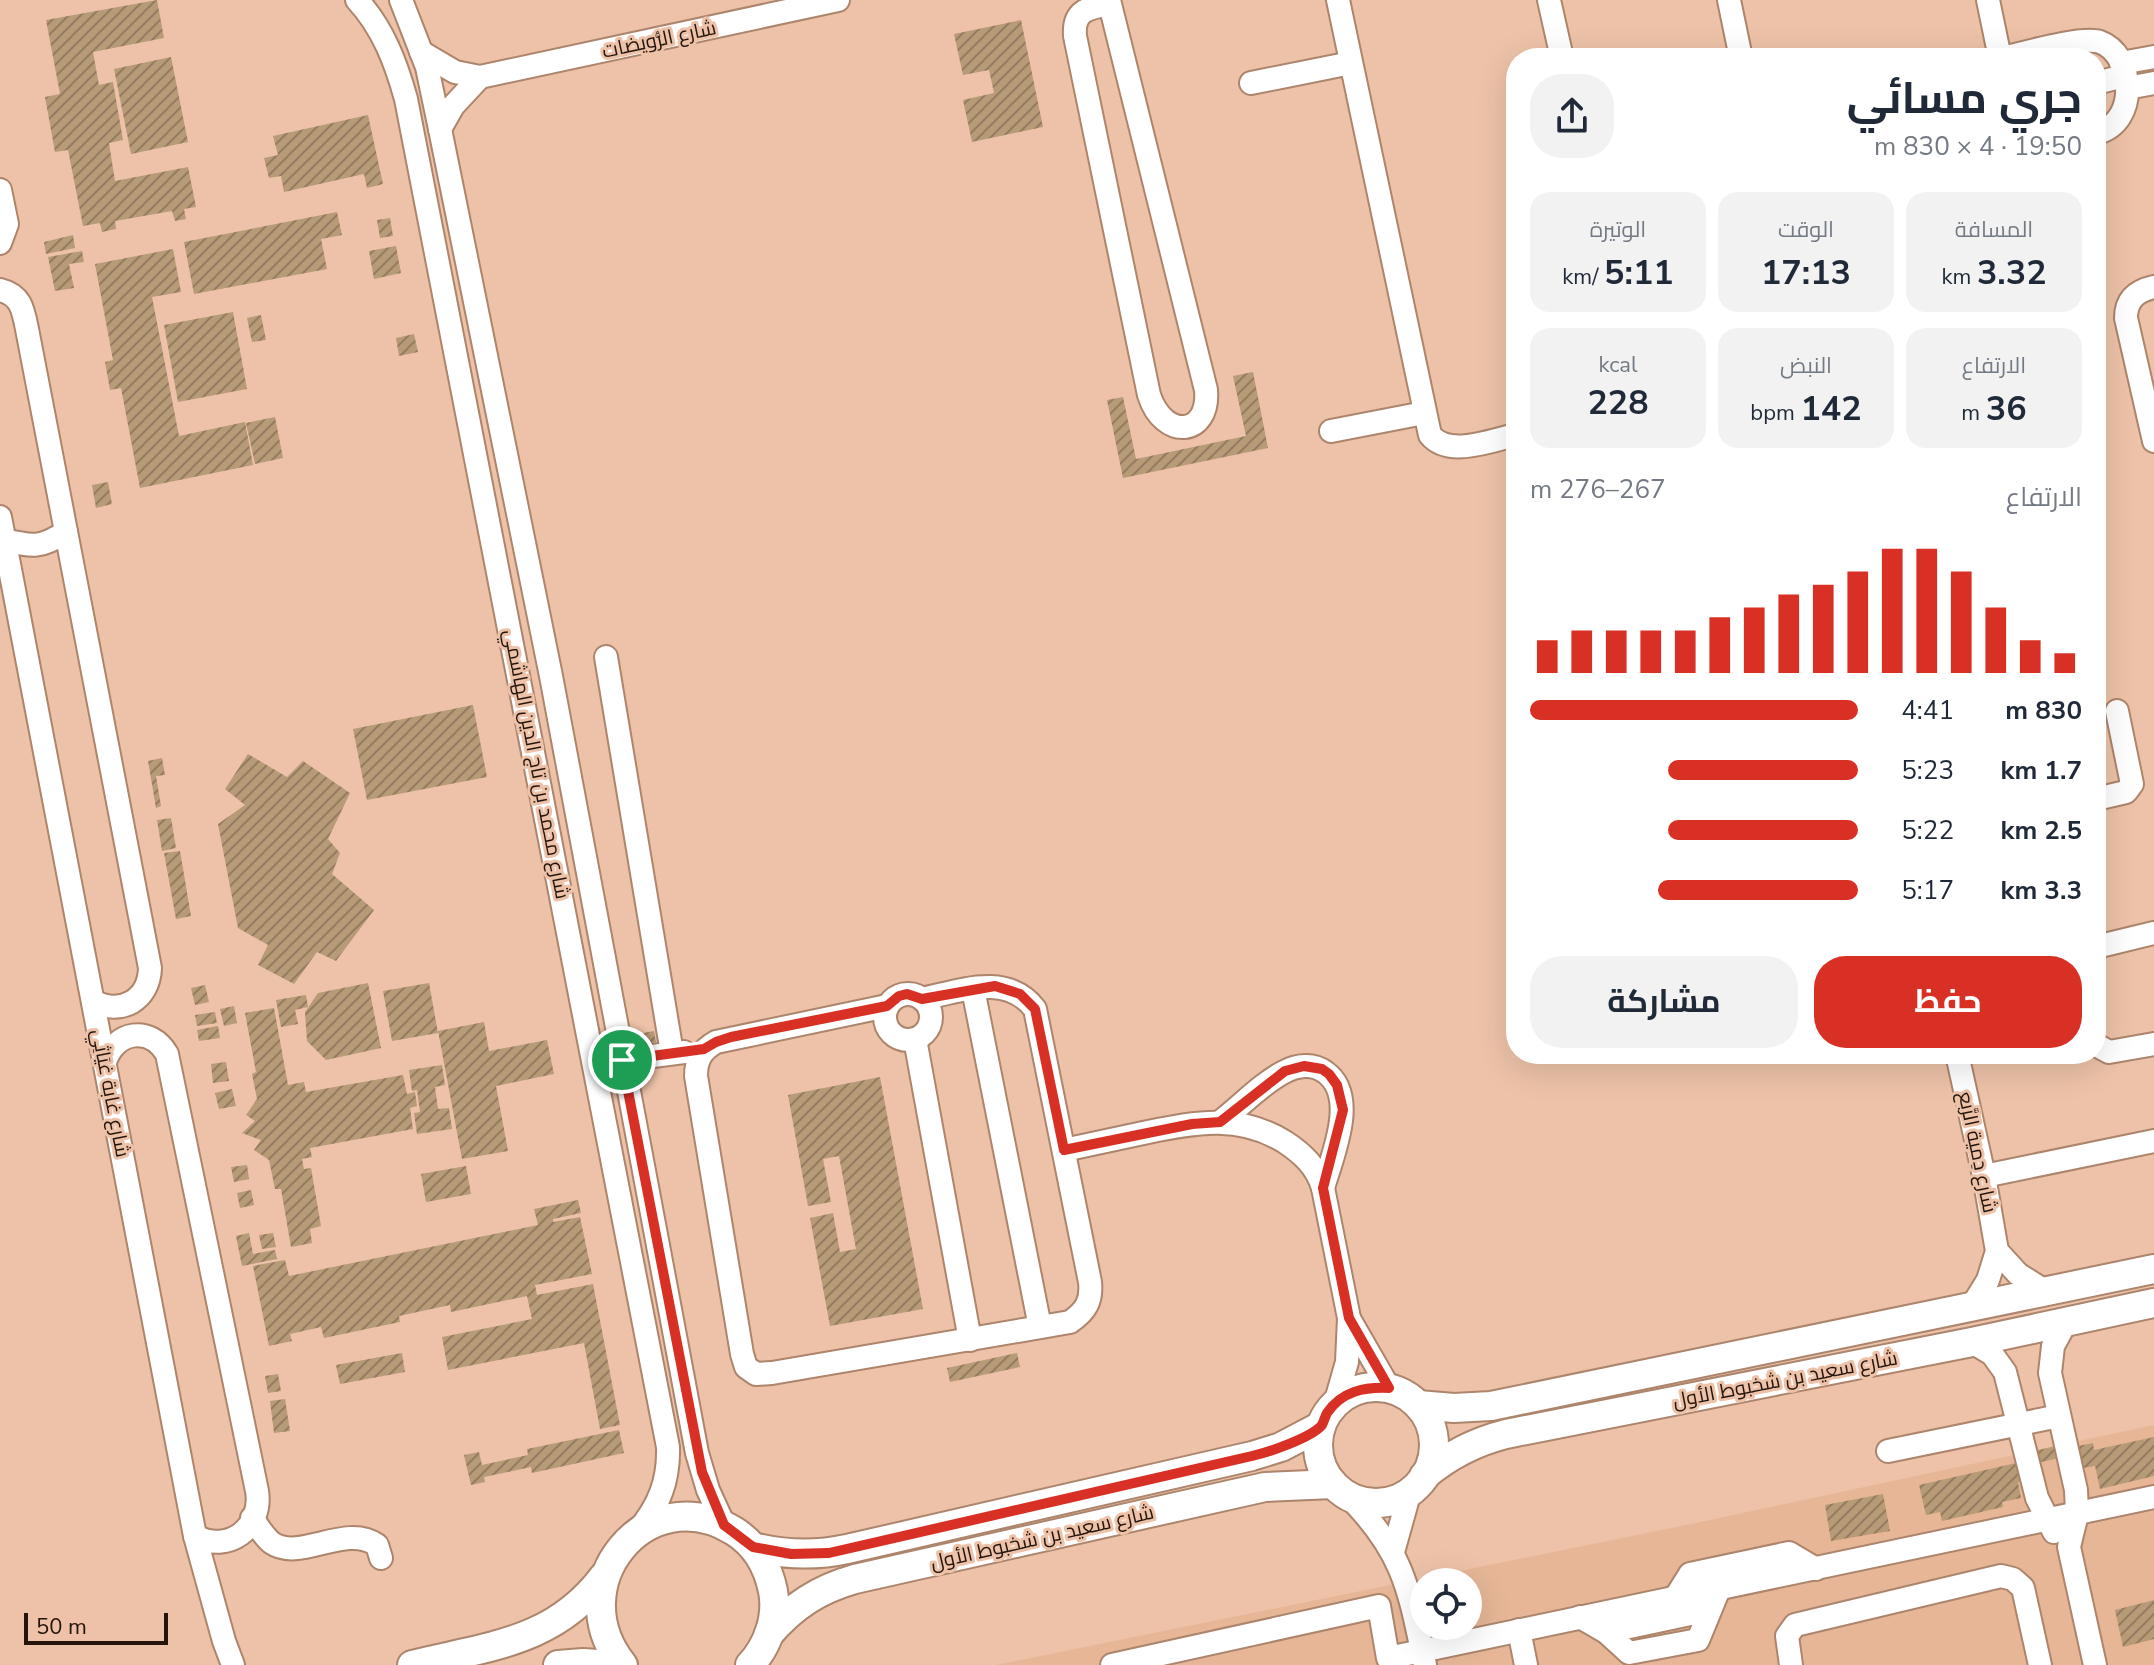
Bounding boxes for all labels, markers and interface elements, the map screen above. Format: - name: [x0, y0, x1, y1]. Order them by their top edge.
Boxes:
- street label: شارع الرُّويضات: [600, 14, 719, 65]
- text: جري مسائي: [1847, 69, 2082, 129]
- button: share: [1530, 74, 1614, 158]
- text: 19:50 · 4 × 830 m: [1874, 129, 2082, 164]
- text: الوتيرة: [1590, 215, 1646, 245]
- text: الوقت: [1778, 215, 1834, 245]
- text: المسافة: [1955, 215, 2033, 245]
- text: 5:11: [1604, 250, 1674, 296]
- text: 17:13: [1761, 250, 1851, 296]
- text: 3.32: [1977, 250, 2047, 296]
- text: /km: [1562, 262, 1604, 292]
- text: km: [1941, 262, 1977, 292]
- text: kcal: [1599, 350, 1638, 380]
- text: النبض: [1780, 351, 1832, 381]
- text: الارتفاع: [1962, 351, 2026, 381]
- text: 228: [1587, 380, 1649, 426]
- text: 142: [1800, 386, 1862, 432]
- text: 36: [1986, 386, 2027, 432]
- text: bpm: [1750, 398, 1800, 428]
- text: m: [1961, 398, 1986, 428]
- text: 267–276 m: [1530, 472, 1666, 507]
- text: الارتفاع: [2006, 480, 2082, 515]
- street label: شارع محمد بن تاج الدين الهاشمي: [495, 627, 576, 902]
- text: 4:41: [1901, 693, 1954, 728]
- text: 830 m: [2005, 693, 2082, 728]
- text: 5:23: [1901, 753, 1954, 788]
- text: 1.7 km: [2001, 753, 2082, 788]
- text: 5:22: [1901, 813, 1954, 848]
- text: 2.5 km: [2001, 813, 2082, 848]
- text: 5:17: [1901, 873, 1954, 908]
- text: 3.3 km: [2001, 873, 2082, 908]
- button: مشاركة: [1530, 956, 1798, 1048]
- button: حفظ: [1814, 956, 2082, 1048]
- pin: [588, 1026, 656, 1094]
- street label: شارع غابة غيَاثِي: [83, 1027, 136, 1160]
- icon: arrive: [600, 1038, 644, 1082]
- street label: شارع دِمية الرَّبع: [1951, 1089, 2004, 1215]
- street label: شارع سعيد بن شخبوط الأول: [1670, 1344, 1900, 1415]
- street label: شارع سعيد بن شخبوط الأول: [928, 1499, 1156, 1576]
- map controls: [1410, 1568, 1482, 1640]
- button: locate: [1410, 1568, 1482, 1640]
- scale bar: [24, 1609, 168, 1645]
- text: 50 m: [36, 1612, 87, 1642]

